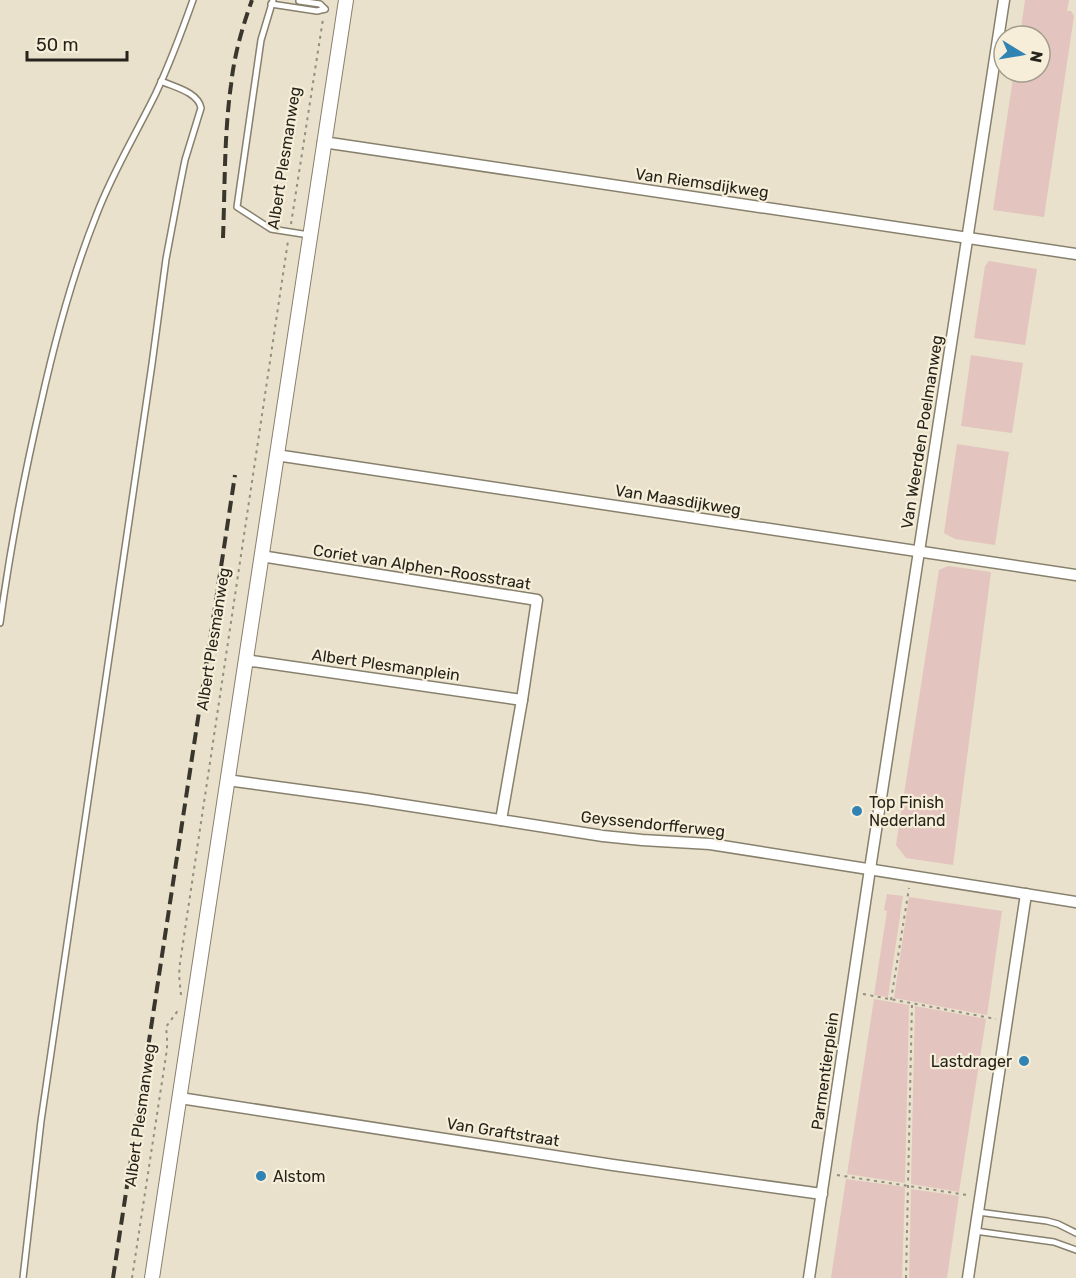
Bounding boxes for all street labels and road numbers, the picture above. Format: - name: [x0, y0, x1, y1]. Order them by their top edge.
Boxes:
- street label: Albert Plesmanweg: [263, 85, 305, 231]
- street label: Van Riemsdijkweg: [634, 164, 770, 202]
- street label: Van Weerden Poelmanweg: [897, 334, 947, 530]
- street label: Van Maasdijkweg: [614, 481, 742, 519]
- street label: Coriet van Alphen-Roosstraat: [312, 540, 532, 594]
- street label: Albert Plesmanweg: [192, 566, 234, 712]
- street label: Albert Plesmanplein: [311, 645, 461, 685]
- street label: Geyssendorfferweg: [580, 807, 726, 841]
- street label: Parmentierplein: [807, 1011, 843, 1131]
- street label: Albert Plesmanweg: [121, 1042, 159, 1188]
- street label: Van Graftstraat: [445, 1114, 561, 1150]

